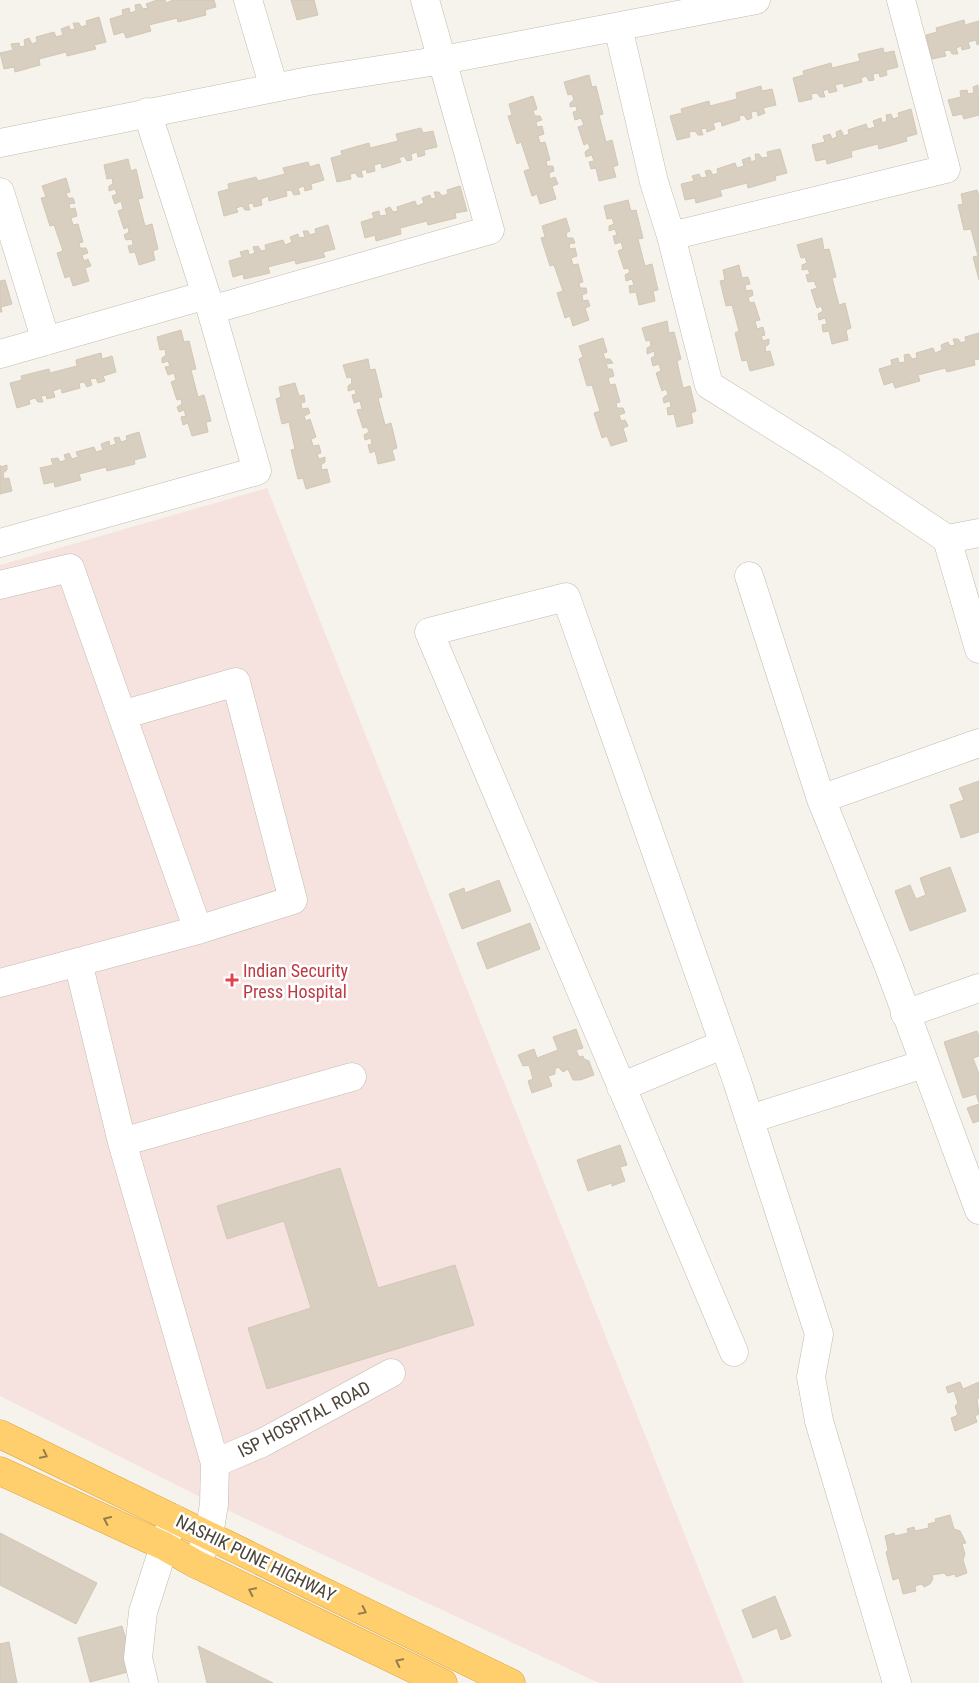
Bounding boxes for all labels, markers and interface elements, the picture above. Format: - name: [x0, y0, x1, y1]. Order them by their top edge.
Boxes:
- place label: Indian Security Press Hospital: [243, 960, 348, 1002]
- marker: Indian Security Press Hospital: [225, 973, 239, 987]
- street label: ISP HOSPITAL ROAD: [234, 1376, 374, 1462]
- one-way arrow: [39, 1449, 48, 1459]
- street label: NASHIK PUNE HIGHWAY: [173, 1510, 340, 1606]
- one-way arrow: [103, 1515, 112, 1526]
- one-way arrow: [248, 1587, 257, 1598]
- one-way arrow: [358, 1604, 367, 1615]
- one-way arrow: [395, 1658, 404, 1668]

